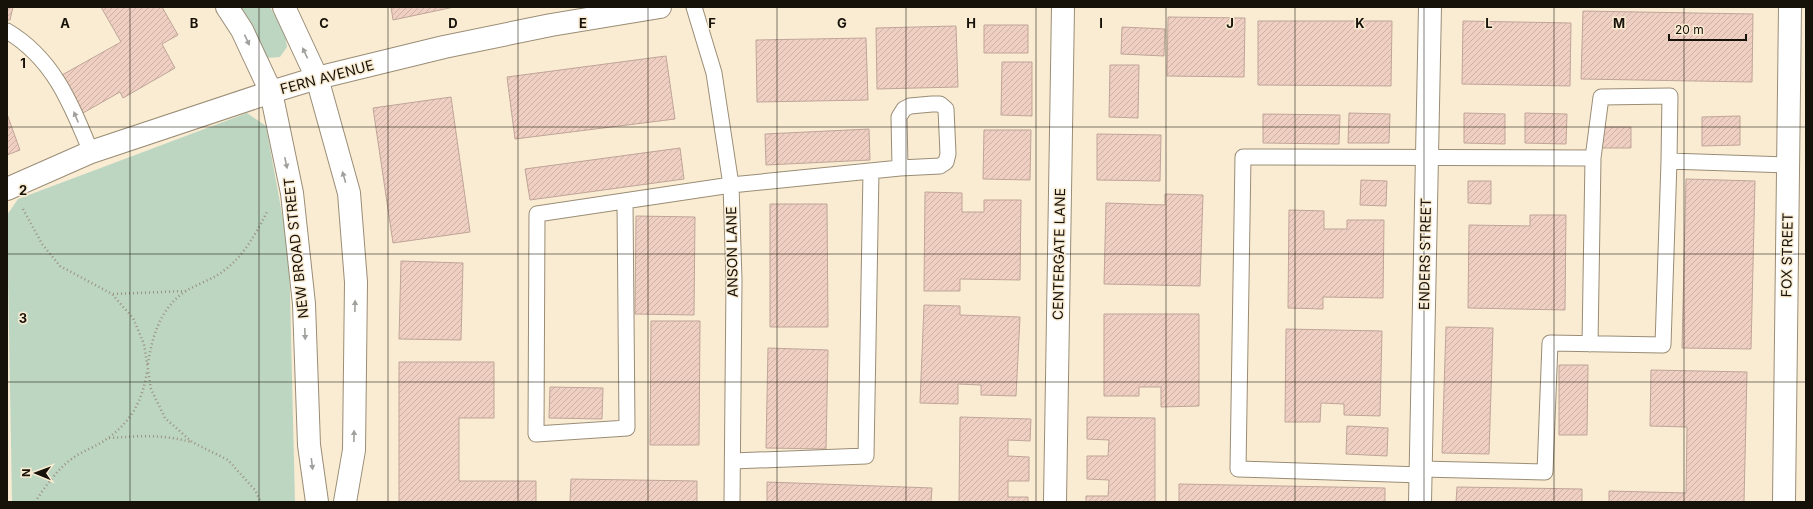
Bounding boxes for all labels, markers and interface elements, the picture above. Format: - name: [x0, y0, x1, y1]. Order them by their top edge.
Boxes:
- text: A: [60, 15, 70, 31]
- text: B: [190, 15, 199, 31]
- text: C: [319, 15, 329, 31]
- text: D: [448, 15, 458, 31]
- text: E: [579, 15, 587, 31]
- text: F: [708, 15, 716, 31]
- text: G: [837, 15, 847, 31]
- text: H: [966, 15, 976, 31]
- text: I: [1099, 15, 1103, 31]
- text: J: [1226, 15, 1234, 31]
- text: K: [1355, 15, 1365, 31]
- text: L: [1485, 15, 1493, 31]
- text: M: [1613, 15, 1625, 31]
- scale bar: [1669, 16, 1746, 42]
- text: 20 m: [1675, 22, 1704, 37]
- one-way arrow: [244, 35, 250, 46]
- one-way arrow: [302, 47, 308, 59]
- text: 1: [20, 55, 26, 71]
- street label: FERN AVENUE: [278, 56, 376, 97]
- one-way arrow: [73, 111, 79, 122]
- one-way arrow: [283, 157, 289, 170]
- one-way arrow: [341, 170, 347, 182]
- street label: NEW BROAD STREET: [280, 177, 311, 319]
- text: 2: [19, 182, 27, 198]
- street label: CENTERGATE LANE: [1049, 188, 1068, 320]
- street label: ENDERS STREET: [1415, 198, 1434, 310]
- street label: ANSON LANE: [722, 206, 741, 298]
- street label: FOX STREET: [1777, 212, 1796, 298]
- one-way arrow: [352, 299, 358, 312]
- text: 3: [19, 310, 27, 326]
- one-way arrow: [302, 328, 309, 340]
- one-way arrow: [351, 429, 357, 442]
- north arrow: [16, 453, 56, 493]
- one-way arrow: [309, 458, 315, 470]
- text: N: [19, 469, 33, 477]

